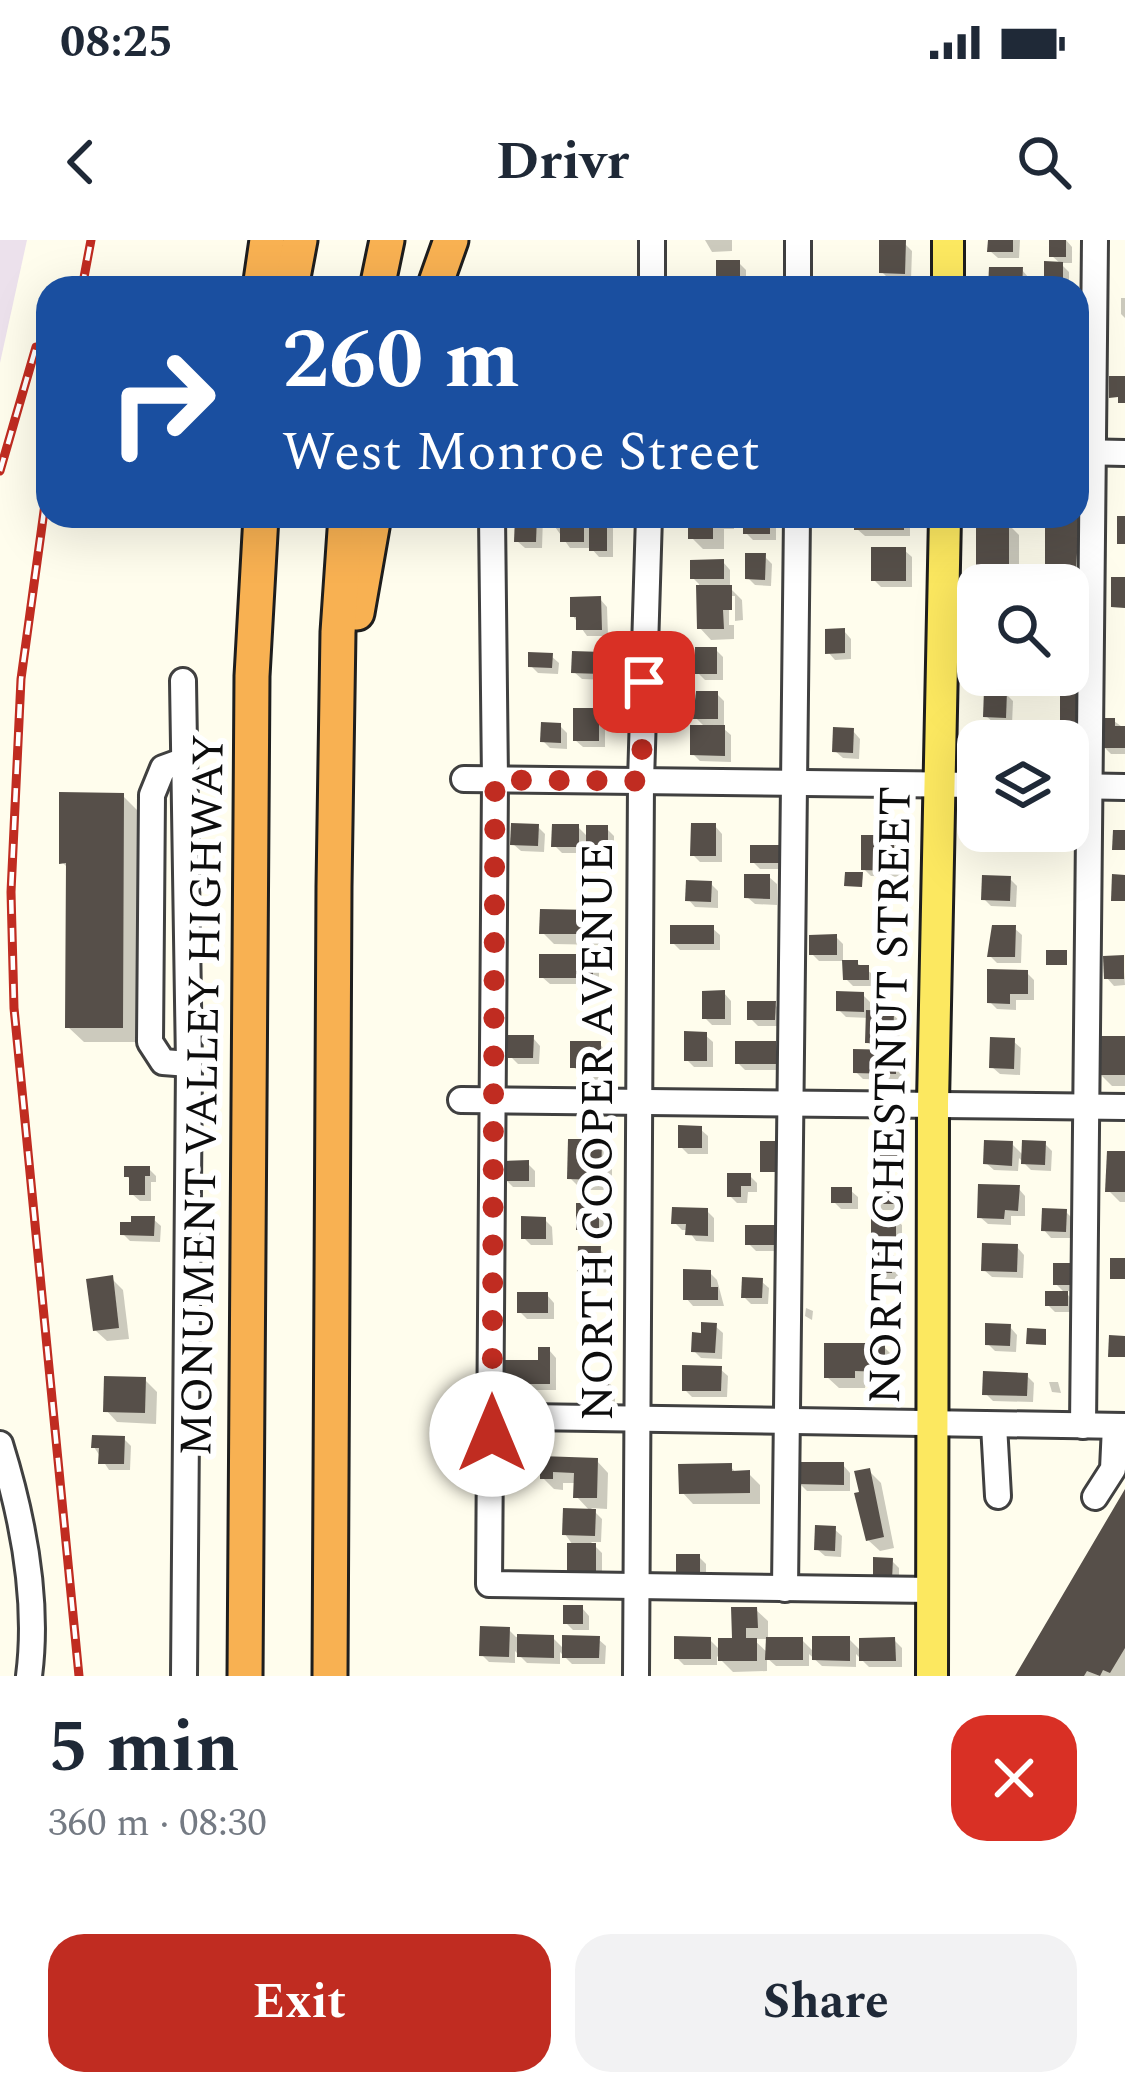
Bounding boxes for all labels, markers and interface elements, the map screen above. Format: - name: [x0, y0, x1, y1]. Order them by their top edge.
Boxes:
- text: 08:25: [60, 8, 173, 77]
- text: Drivr: [496, 121, 629, 203]
- icon: back: [48, 129, 114, 195]
- icon: search: [1011, 129, 1077, 195]
- text: 260 m: [282, 297, 520, 425]
- icon: right: [84, 324, 240, 480]
- text: West Monroe Street: [282, 412, 760, 494]
- map controls: [957, 564, 1089, 852]
- button: search: [957, 564, 1089, 696]
- pin: [593, 631, 695, 733]
- icon: arrive: [611, 649, 677, 715]
- button: layers: [957, 720, 1089, 852]
- street label: MONUMENT VALLEY HIGHWAY: [162, 733, 244, 1457]
- street label: NORTH CHESTNUT STREET: [851, 785, 931, 1405]
- street label: NORTH COOPER AVENUE: [564, 843, 633, 1421]
- position arrow: [429, 1371, 555, 1497]
- text: 5 min: [48, 1694, 240, 1803]
- button: close: [951, 1715, 1077, 1841]
- text: 360 m · 08:30: [48, 1794, 267, 1853]
- button: Exit: [48, 1934, 551, 2072]
- button: Share: [575, 1934, 1077, 2072]

